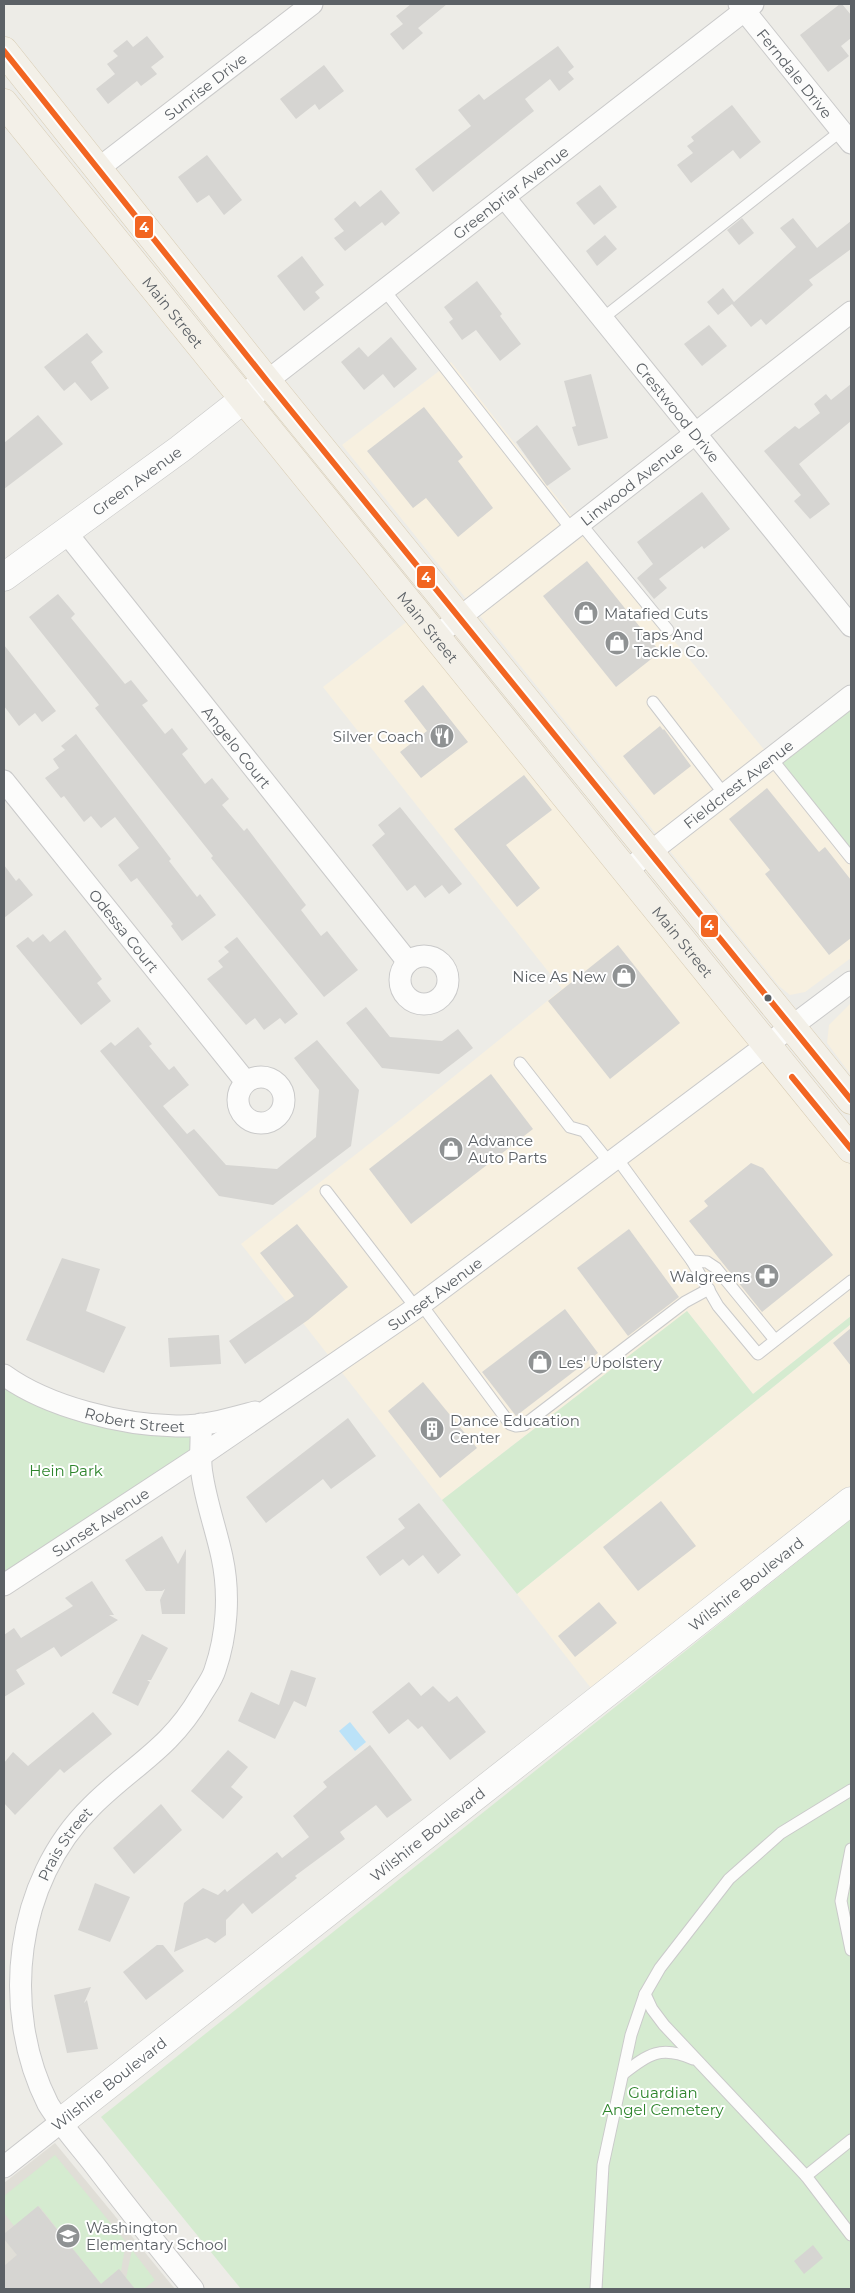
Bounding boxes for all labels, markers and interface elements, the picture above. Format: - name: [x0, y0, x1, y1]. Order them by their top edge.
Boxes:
- street label: Ferndale Drive: [753, 25, 837, 122]
- street label: Sunrise Drive: [160, 49, 250, 124]
- street label: Greenbriar Avenue: [449, 141, 572, 243]
- line badge: 4: [134, 215, 154, 239]
- text: 4: [139, 218, 149, 236]
- street label: Main Street: [139, 272, 208, 352]
- street label: Crestwood Drive: [632, 358, 724, 466]
- street label: Linwood Avenue: [576, 437, 687, 529]
- street label: Green Avenue: [88, 442, 185, 519]
- line badge: 4: [416, 565, 436, 589]
- text: 4: [421, 568, 431, 586]
- street label: Main Street: [393, 587, 463, 666]
- shop icon: Matafied Cuts: [573, 600, 599, 626]
- place label: Matafied Cuts: [604, 604, 708, 623]
- place label: Taps And Tackle Co.: [634, 625, 708, 661]
- shop icon: Taps And Tackle Co.: [604, 630, 630, 656]
- street label: Angelo Court: [198, 702, 275, 792]
- restaurant icon: Silver Coach: [429, 723, 455, 749]
- place label: Silver Coach: [333, 727, 424, 746]
- street label: Fieldcrest Avenue: [679, 735, 797, 833]
- street label: Odessa Court: [85, 885, 163, 976]
- street label: Main Street: [648, 902, 718, 981]
- line badge: 4: [700, 914, 719, 938]
- text: 4: [704, 916, 714, 934]
- shop icon: Nice As New: [611, 963, 637, 989]
- place label: Nice As New: [512, 967, 607, 986]
- unlabelled marker: [763, 993, 773, 1003]
- place label: Advance Auto Parts: [468, 1131, 547, 1167]
- shop icon: Advance Auto Parts: [438, 1136, 464, 1162]
- street label: Sunset Avenue: [384, 1253, 486, 1334]
- pharmacy icon: Walgreens: [754, 1263, 780, 1289]
- place label: Walgreens: [670, 1267, 750, 1286]
- shop icon: Les' Upolstery: [527, 1349, 553, 1375]
- place label: Les' Upolstery: [558, 1353, 663, 1372]
- street label: Robert Street: [83, 1403, 185, 1436]
- place label: Dance Education Center: [450, 1411, 580, 1447]
- building icon: Dance Education Center: [419, 1416, 445, 1442]
- park label: Hein Park: [29, 1461, 103, 1480]
- street label: Sunset Avenue: [48, 1483, 152, 1561]
- street label: Wilshire Boulevard: [684, 1533, 807, 1635]
- street label: Wilshire Boulevard: [366, 1783, 489, 1885]
- street label: Prais Street: [33, 1803, 96, 1884]
- street label: Wilshire Boulevard: [48, 2033, 170, 2135]
- park label: Guardian Angel Cemetery: [602, 2083, 725, 2119]
- place label: Washington Elementary School: [86, 2218, 227, 2254]
- school or university icon: Washington Elementary School: [55, 2223, 81, 2249]

